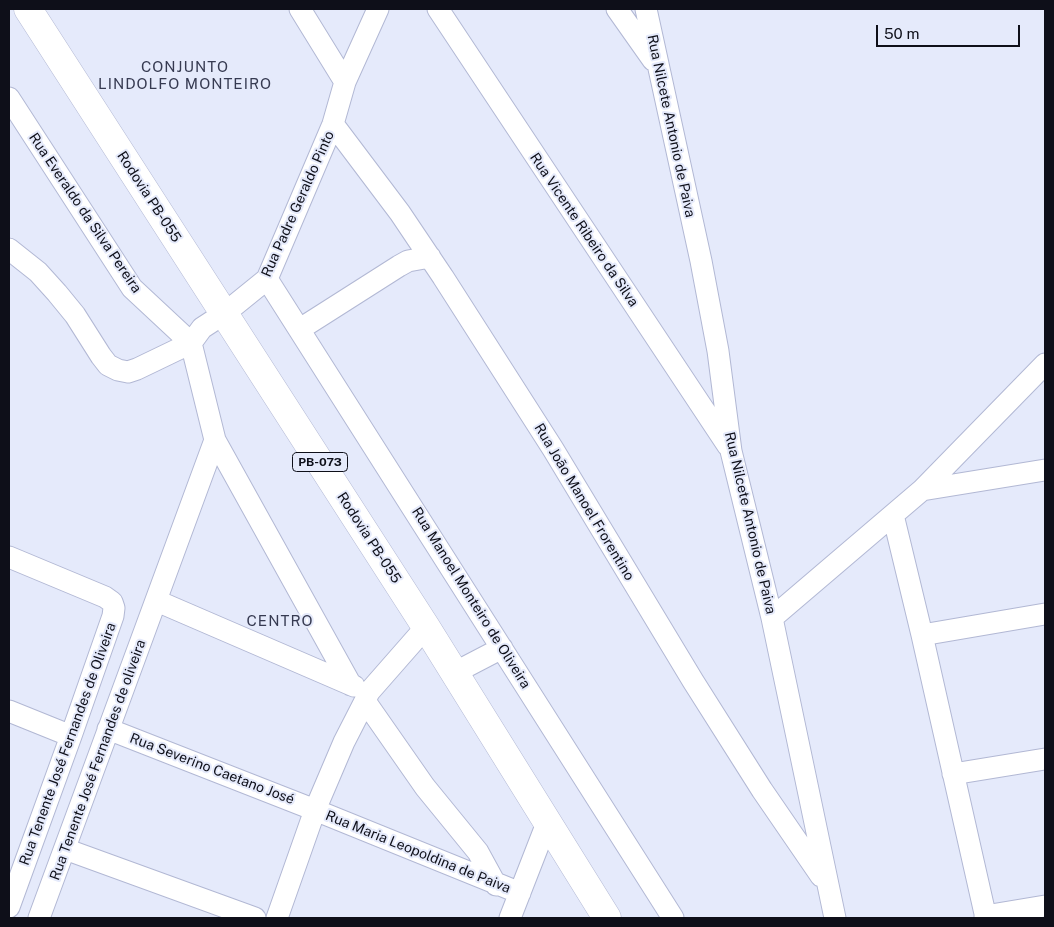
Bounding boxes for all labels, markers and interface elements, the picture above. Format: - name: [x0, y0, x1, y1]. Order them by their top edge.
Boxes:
- scale bar: [879, 15, 1023, 47]
- text: 50 m: [884, 25, 919, 42]
- street label: Rua Nilcete Antonio de Paiva: [643, 33, 699, 219]
- district label: CONJUNTO LINDOLFO MONTEIRO: [96, 58, 274, 93]
- street label: Rua Padre Geraldo Pinto: [258, 128, 338, 280]
- street label: Rua Everaldo da Silva Pereira: [25, 130, 145, 296]
- street label: Rodovia PB-055: [113, 148, 185, 246]
- street label: Rua Vicente Ribeiro da Silva: [526, 150, 642, 310]
- street label: Rua João Manoel Frorentino: [530, 420, 638, 584]
- street label: Rua Nilcete Antonio de Paiva: [721, 430, 779, 616]
- road number: PB-073: [292, 452, 348, 472]
- street label: Rodovia PB-055: [333, 489, 405, 587]
- street label: Rua Manoel Monteiro de Oliveira: [408, 504, 534, 692]
- district label: CENTRO: [246, 612, 314, 630]
- street label: Rua Tenente José Fernandes de Oliveira: [16, 620, 120, 868]
- street label: Rua Tenente José Fernandes de oliveira: [47, 637, 149, 883]
- street label: Rua Severino Caetano José: [127, 730, 297, 808]
- street label: Rua Maria Leopoldina de Paiva: [323, 807, 513, 897]

